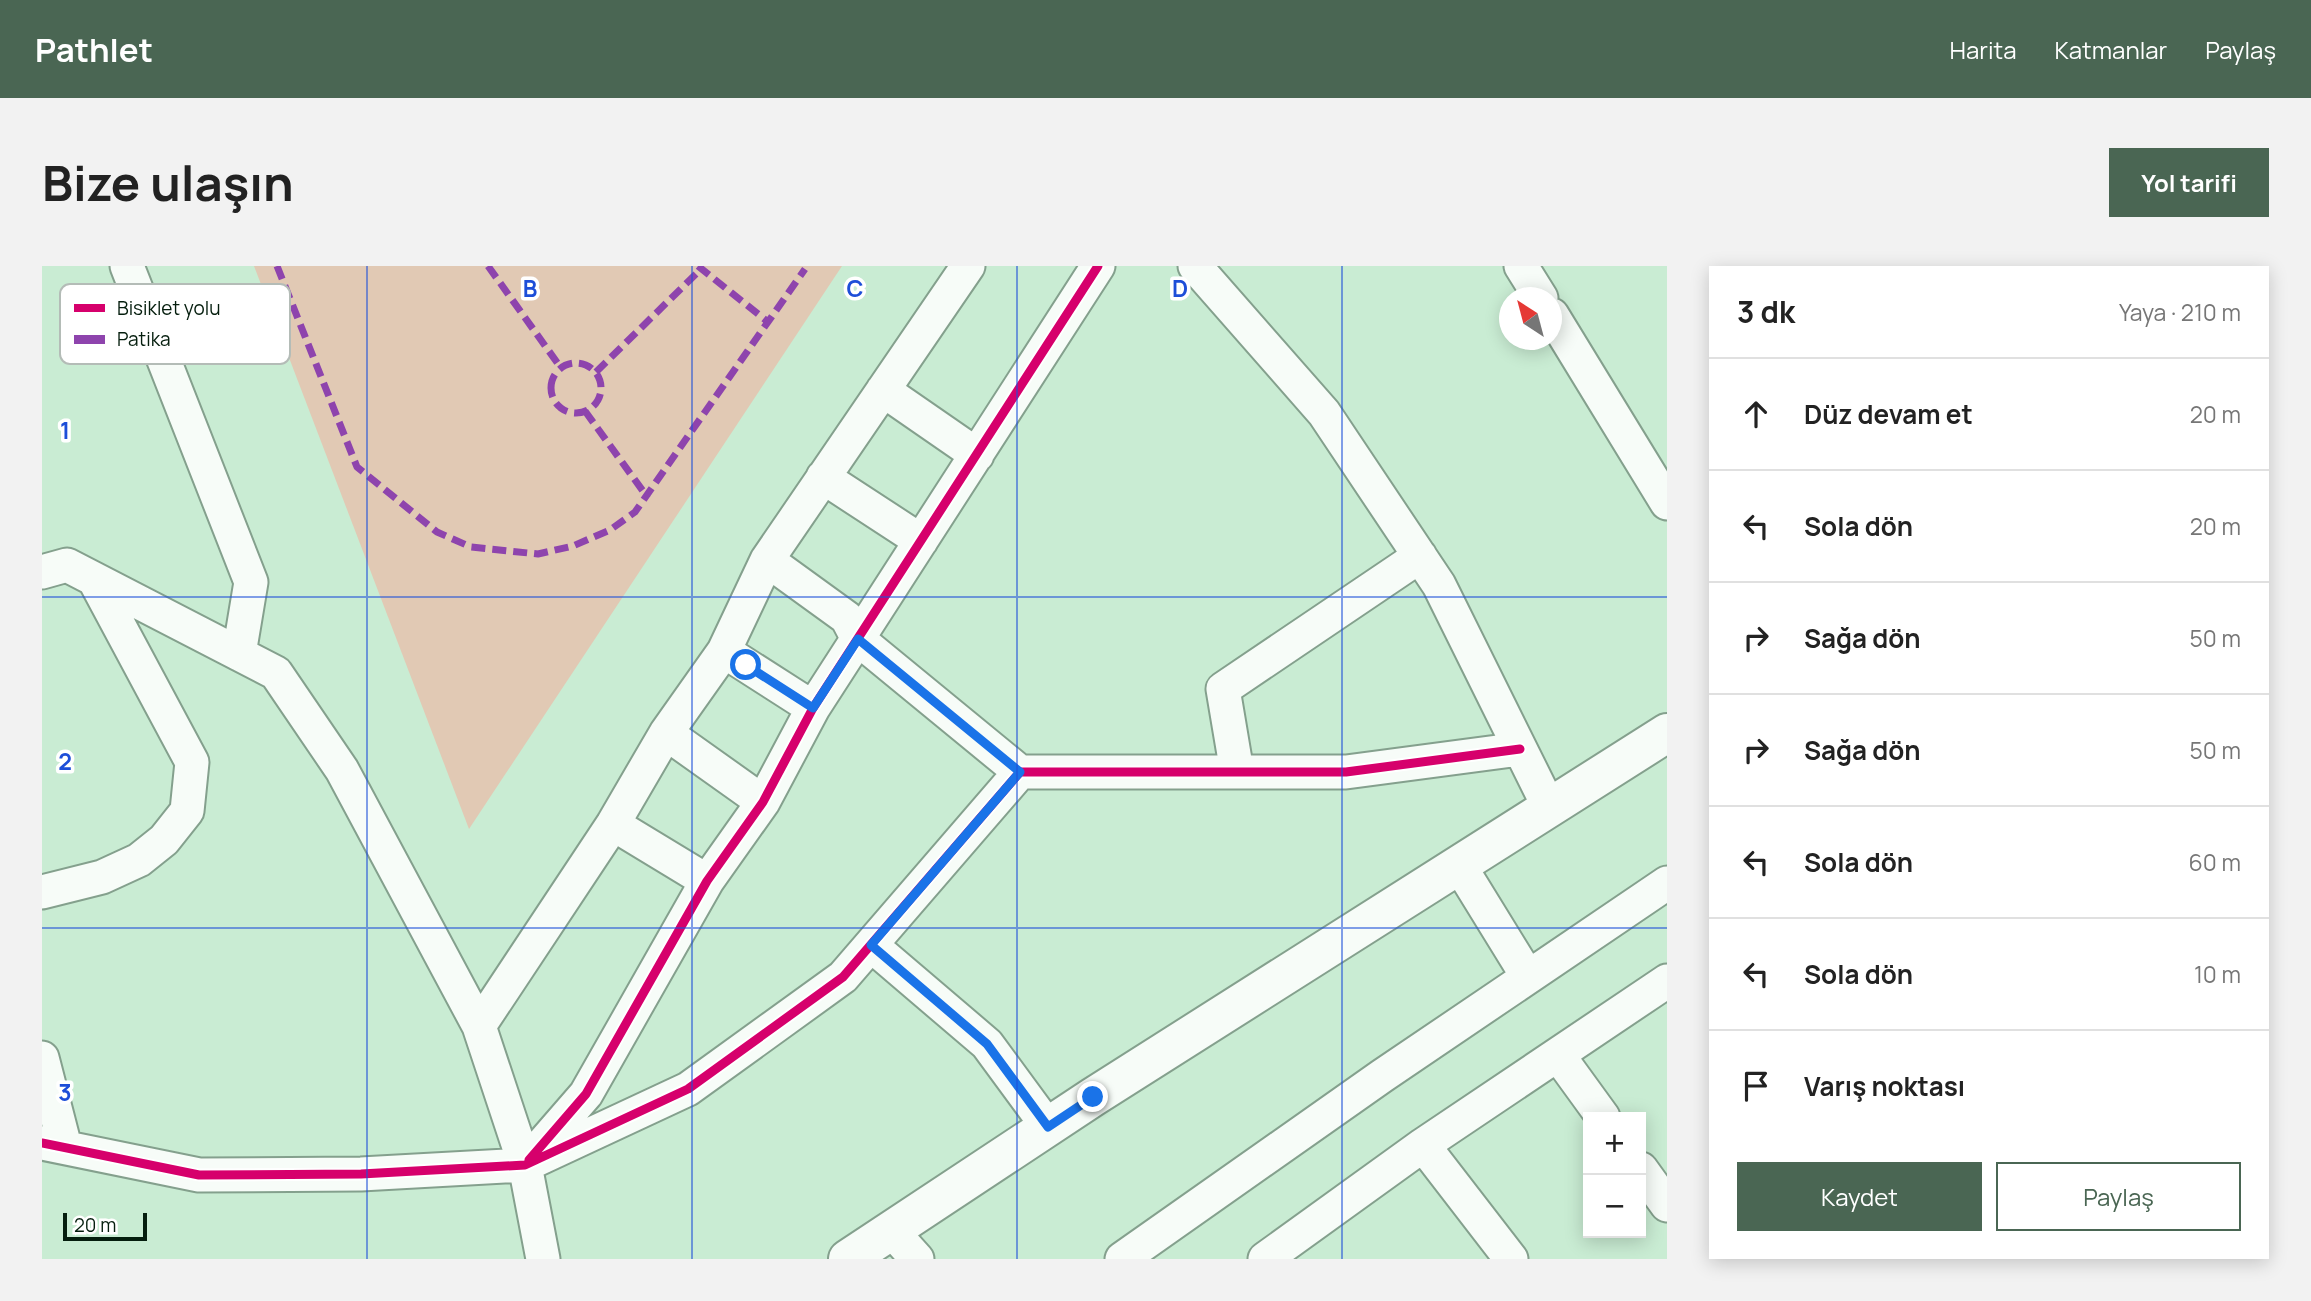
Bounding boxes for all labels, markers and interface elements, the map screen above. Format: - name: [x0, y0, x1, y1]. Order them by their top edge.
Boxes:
- text: Pathlet: [35, 27, 153, 72]
- text: Harita: [1950, 33, 2017, 66]
- text: Katmanlar: [2055, 33, 2167, 66]
- text: Paylaş: [2205, 33, 2276, 66]
- button: Yol tarifi: [2109, 148, 2269, 217]
- text: Bize ulaşın: [42, 149, 294, 216]
- text: B: [523, 272, 537, 304]
- text: C: [847, 272, 864, 304]
- text: D: [1172, 272, 1188, 304]
- legend: [60, 284, 290, 364]
- north arrow: [1499, 287, 1562, 350]
- text: 3 dk: [1737, 291, 1795, 332]
- text: Bisiklet yolu: [117, 295, 220, 321]
- text: Yaya · 210 m: [2119, 296, 2241, 328]
- text: Patika: [117, 326, 171, 352]
- icon: ahead: [1737, 395, 1775, 433]
- text: Düz devam et: [1804, 396, 1973, 432]
- text: 20 m: [2190, 398, 2241, 430]
- text: 1: [60, 414, 70, 446]
- icon: left: [1737, 507, 1775, 545]
- text: Sola dön: [1804, 508, 1913, 544]
- text: 20 m: [2190, 510, 2241, 542]
- icon: right: [1737, 619, 1775, 657]
- text: Sağa dön: [1804, 620, 1921, 656]
- text: 50 m: [2190, 622, 2241, 654]
- route start: [730, 649, 761, 680]
- icon: right: [1737, 731, 1775, 769]
- text: Sağa dön: [1804, 732, 1921, 768]
- text: 50 m: [2190, 734, 2241, 766]
- text: 2: [58, 745, 72, 777]
- icon: left: [1737, 843, 1775, 881]
- text: Sola dön: [1804, 844, 1913, 880]
- text: 60 m: [2189, 846, 2241, 878]
- icon: left: [1737, 955, 1775, 993]
- text: Sola dön: [1804, 956, 1913, 992]
- text: 10 m: [2194, 958, 2241, 990]
- icon: arrive: [1737, 1067, 1775, 1105]
- text: Varış noktası: [1804, 1068, 1965, 1104]
- text: 3: [58, 1076, 72, 1108]
- route end: [1077, 1081, 1108, 1112]
- map controls: [1583, 1112, 1646, 1238]
- button: +: [1583, 1112, 1646, 1175]
- button: Kaydet: [1737, 1162, 1982, 1231]
- button: Paylaş: [1996, 1162, 2241, 1231]
- button: −: [1583, 1175, 1646, 1238]
- scale bar: [63, 1210, 147, 1242]
- text: 20 m: [74, 1212, 116, 1238]

